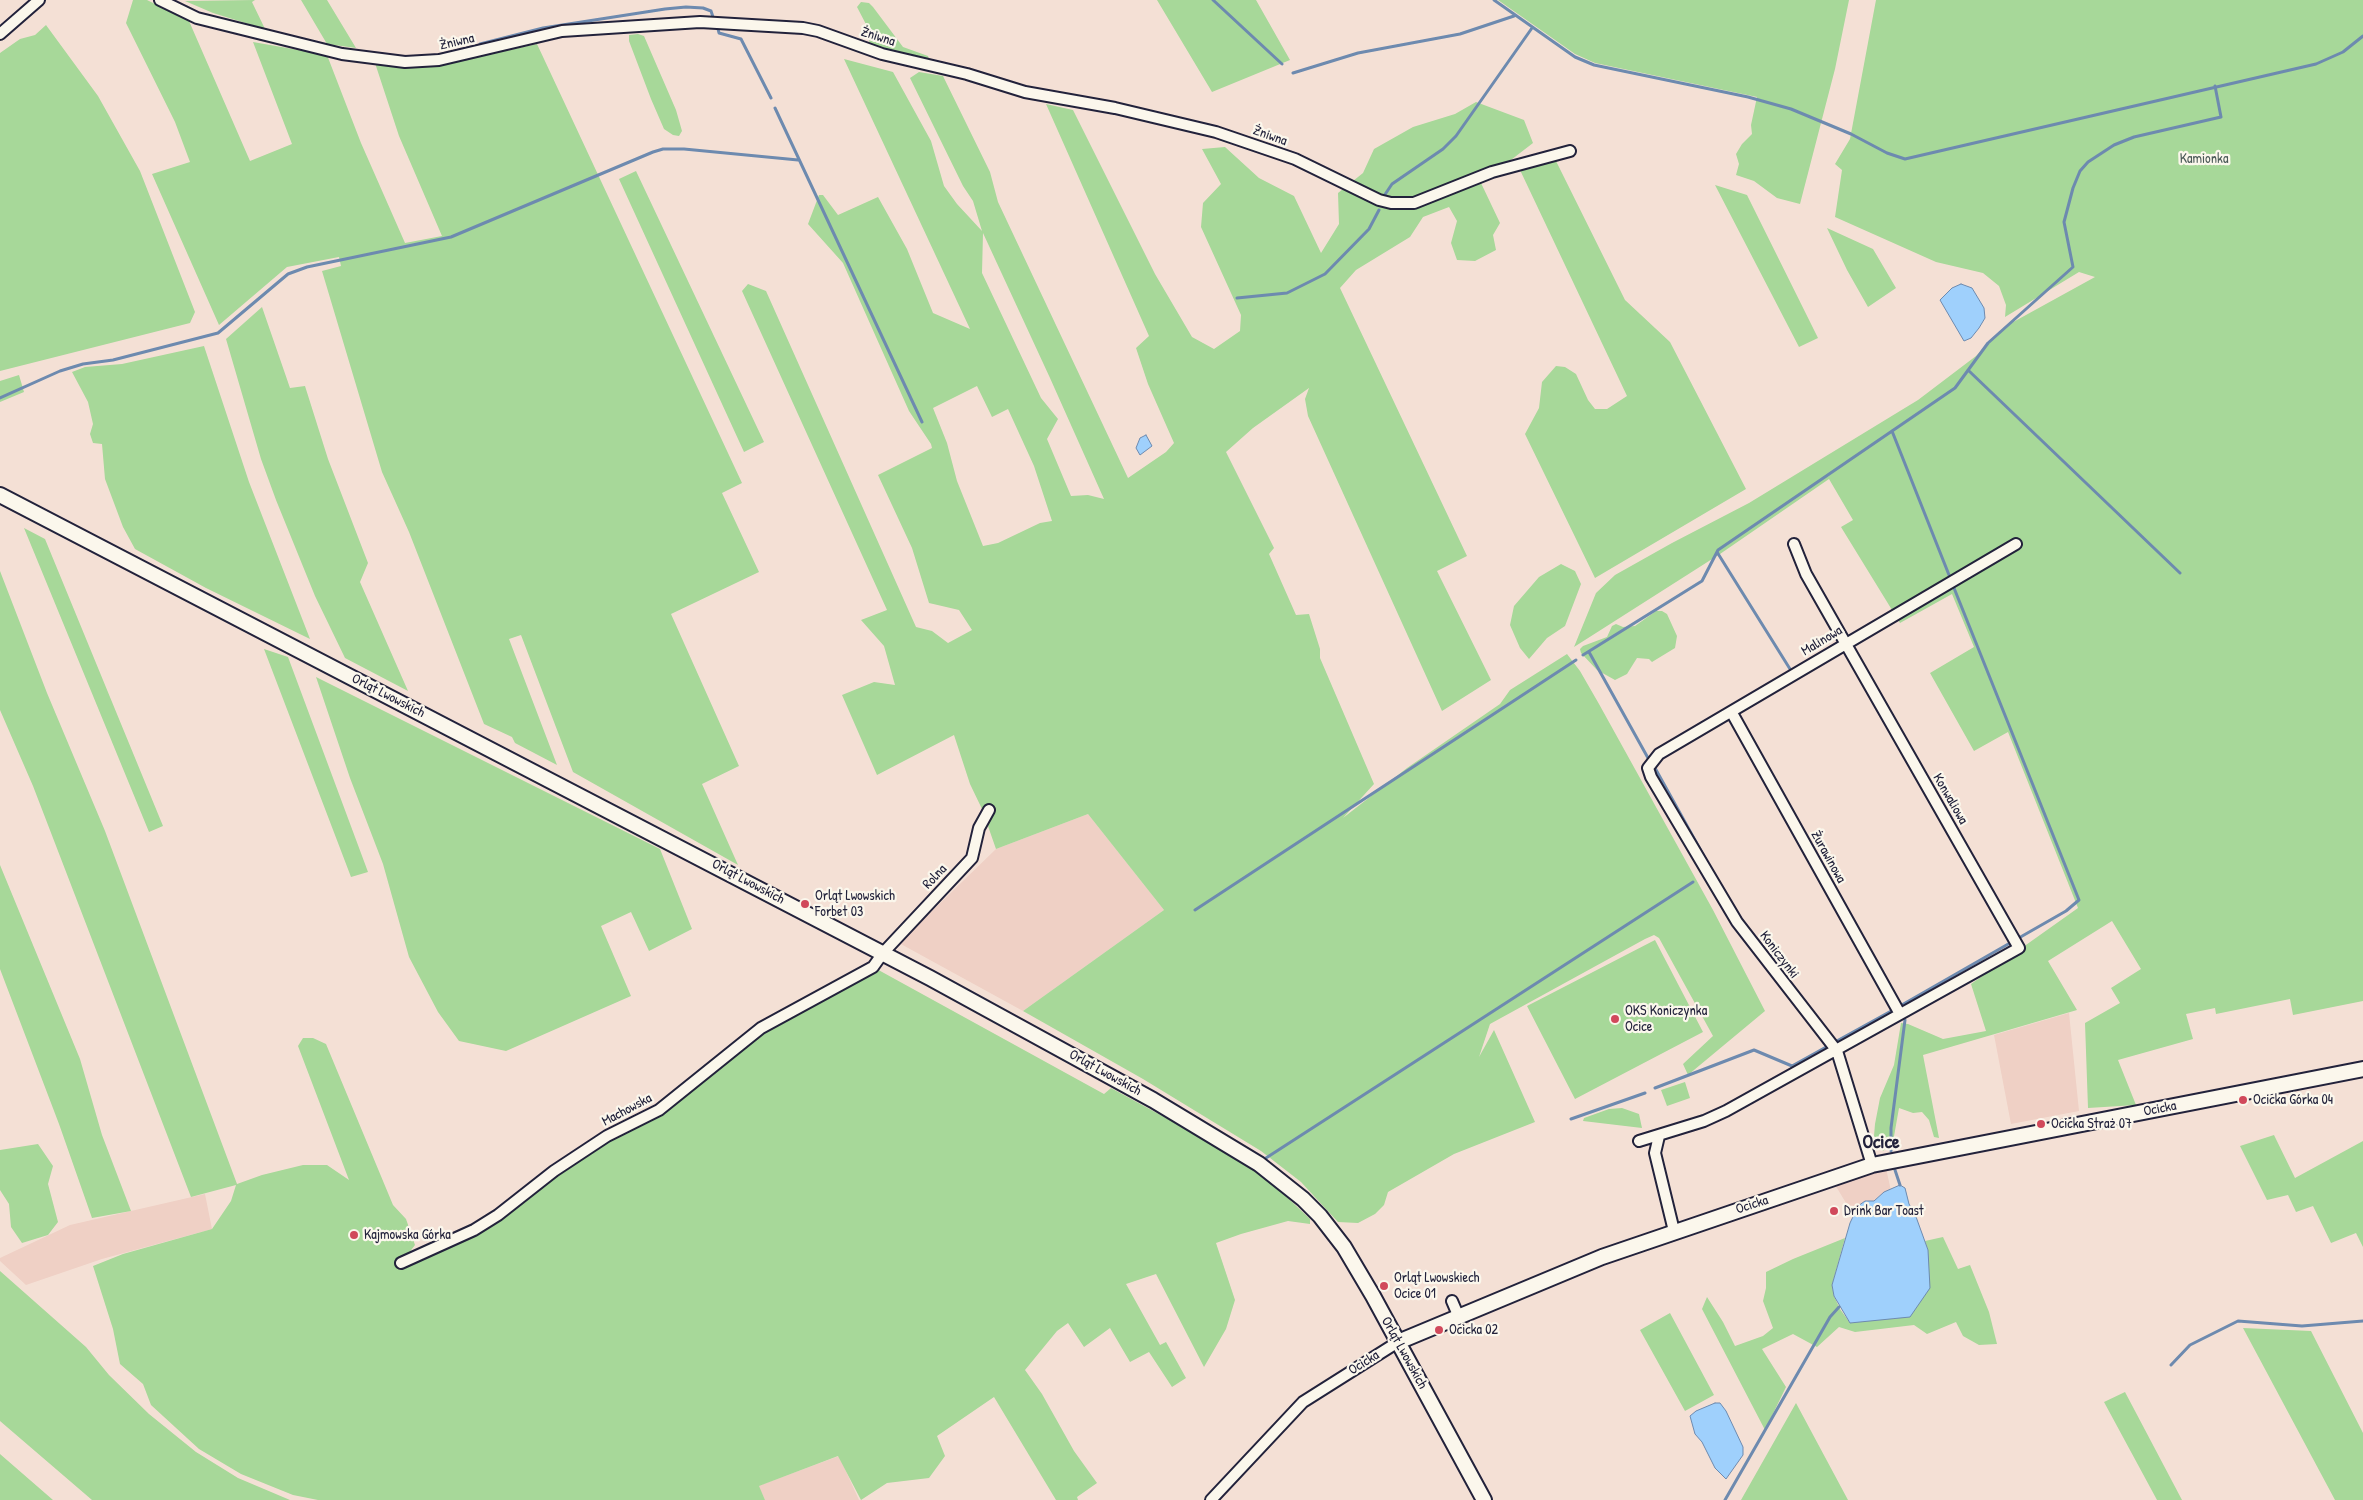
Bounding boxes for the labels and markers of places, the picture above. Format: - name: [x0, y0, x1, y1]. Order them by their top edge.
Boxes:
- place label: Orląt Lwowskich Forbet 03: [815, 888, 895, 920]
- marker: Orląt Lwowskich Forbet 03: [799, 898, 811, 910]
- place label: OKS Koniczynka Ocice: [1625, 1003, 1707, 1036]
- marker: OKS Koniczynka Ocice: [1609, 1013, 1621, 1025]
- place label: Ocicka Górka 04: [2253, 1092, 2333, 1108]
- marker: Ocicka Górka 04: [2237, 1094, 2249, 1106]
- place label: Ocicka Straż 07: [2051, 1116, 2132, 1132]
- marker: Ocicka Straż 07: [2035, 1118, 2047, 1130]
- place label: Drink Bar Toast: [1844, 1203, 1924, 1219]
- marker: Drink Bar Toast: [1828, 1205, 1840, 1217]
- place label: Kajmowska Górka: [364, 1227, 451, 1243]
- marker: Kajmowska Górka: [348, 1229, 360, 1241]
- place label: Orląt Lwowskiech Ocice 01: [1394, 1270, 1479, 1302]
- marker: Orląt Lwowskiech Ocice 01: [1378, 1280, 1390, 1292]
- place label: Ocicka 02: [1449, 1322, 1498, 1338]
- marker: Ocicka 02: [1433, 1324, 1445, 1336]

